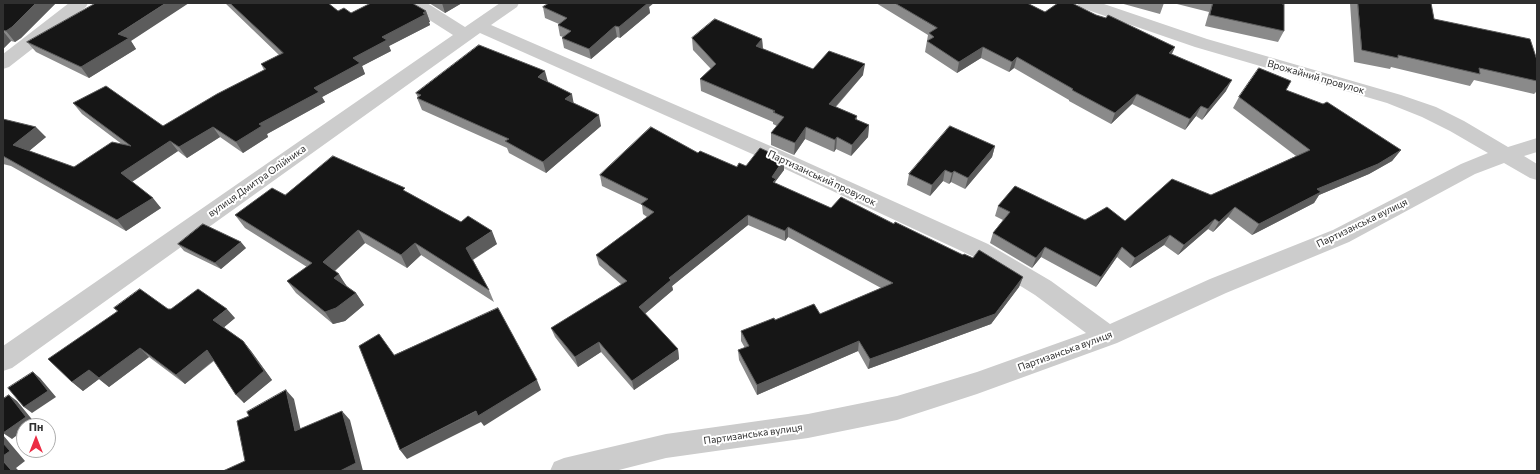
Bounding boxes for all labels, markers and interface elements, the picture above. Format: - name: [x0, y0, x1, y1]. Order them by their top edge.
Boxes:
- street label: Врожайний провулок: [1266, 57, 1366, 97]
- street label: вулиця Дмитра Олійника: [206, 143, 308, 219]
- street label: Партизанський провулок: [766, 148, 878, 208]
- street label: Партизанська вулиця: [1315, 196, 1409, 250]
- street label: Партизанська вулиця: [1016, 328, 1114, 374]
- north arrow: [16, 418, 56, 458]
- text: Пн: [29, 420, 43, 433]
- street label: Партизанська вулиця: [703, 421, 803, 447]

